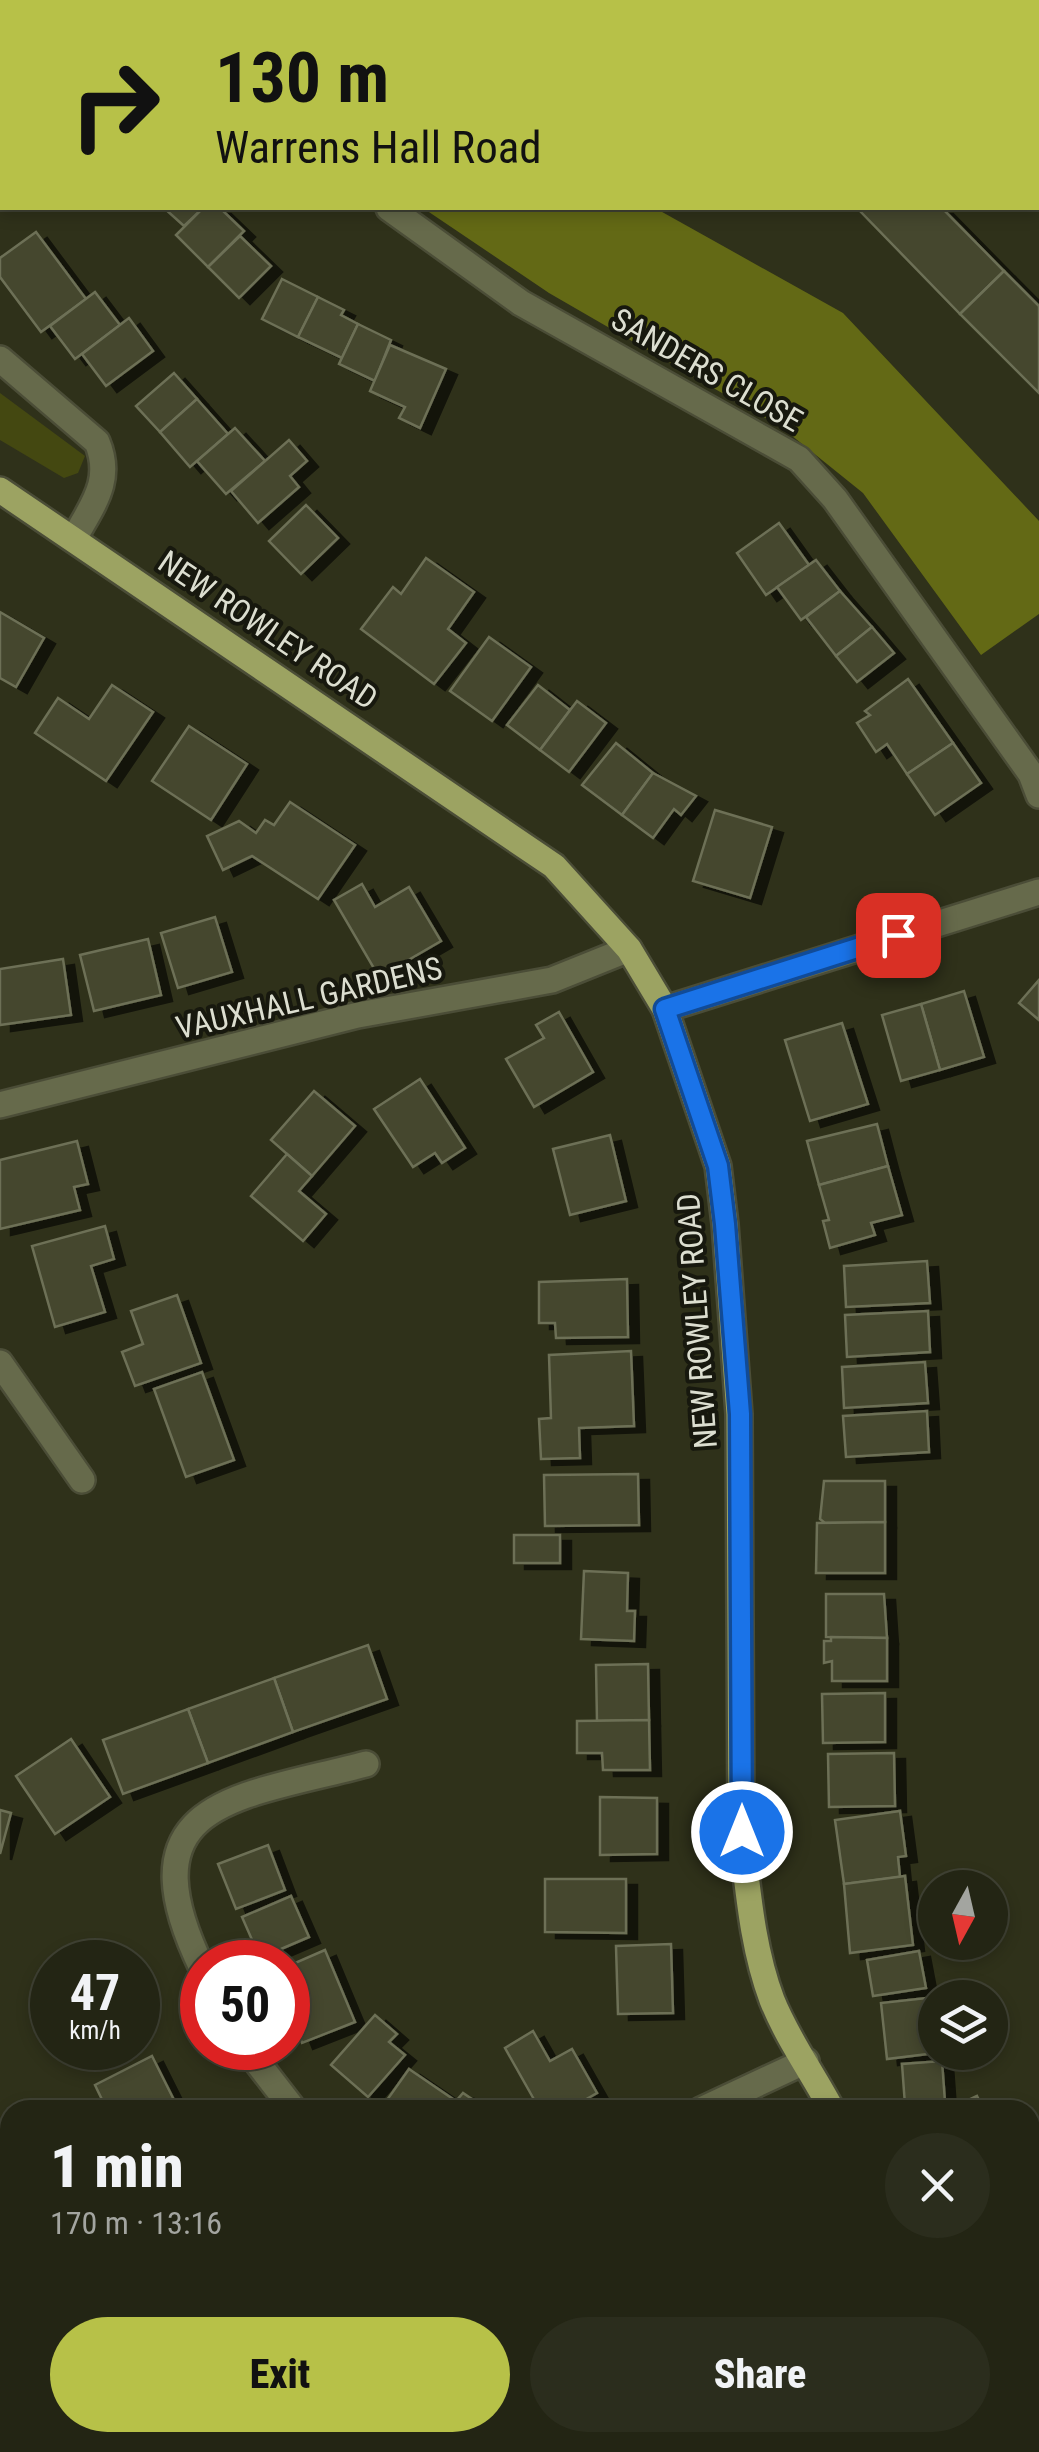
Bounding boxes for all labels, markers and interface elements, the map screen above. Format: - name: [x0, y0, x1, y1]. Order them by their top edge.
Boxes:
- text: 130 m: [215, 37, 389, 119]
- icon: right: [50, 40, 180, 170]
- text: Warrens Hall Road: [215, 121, 542, 174]
- street label: SANDERS CLOSE: [605, 300, 809, 440]
- street label: NEW ROWLEY ROAD: [151, 543, 385, 717]
- pin: [856, 893, 941, 978]
- icon: arrive: [871, 908, 926, 963]
- street label: VAUXHALL GARDENS: [172, 949, 446, 1047]
- street label: NEW ROWLEY ROAD: [669, 1192, 725, 1450]
- position arrow: [690, 1780, 794, 1884]
- north arrow: [918, 1870, 1008, 1960]
- map controls: [918, 1870, 1008, 2070]
- speed limit sign: 50: [180, 1940, 310, 2070]
- text: 47: [70, 1964, 120, 2022]
- button: layers: [918, 1980, 1008, 2070]
- text: km/h: [69, 2016, 121, 2045]
- text: 1 min: [50, 2131, 184, 2202]
- button: close: [885, 2133, 990, 2238]
- text: 170 m · 13:16: [50, 2204, 222, 2242]
- button: Exit: [50, 2317, 510, 2432]
- button: Share: [530, 2317, 990, 2432]

